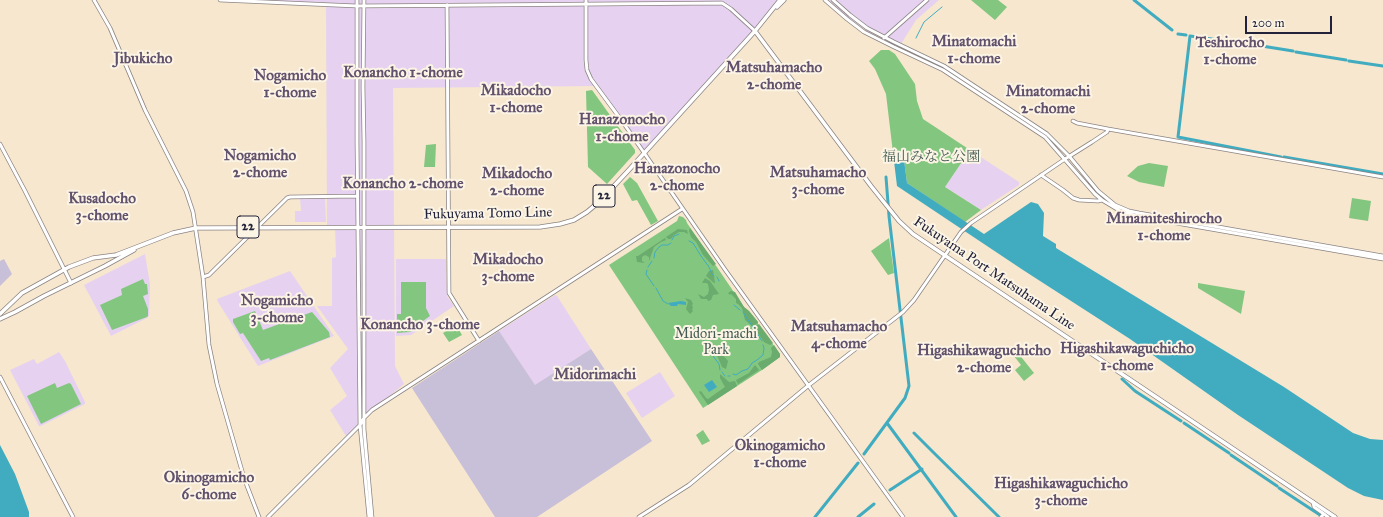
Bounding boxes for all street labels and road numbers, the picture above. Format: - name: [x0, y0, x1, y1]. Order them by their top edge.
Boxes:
- road number: 22: [593, 185, 615, 207]
- street label: Fukuyama Tomo Line: [424, 204, 552, 224]
- street label: Fukuyama Port Matsuhama Line: [910, 214, 1078, 334]
- road number: 22: [237, 216, 259, 238]

